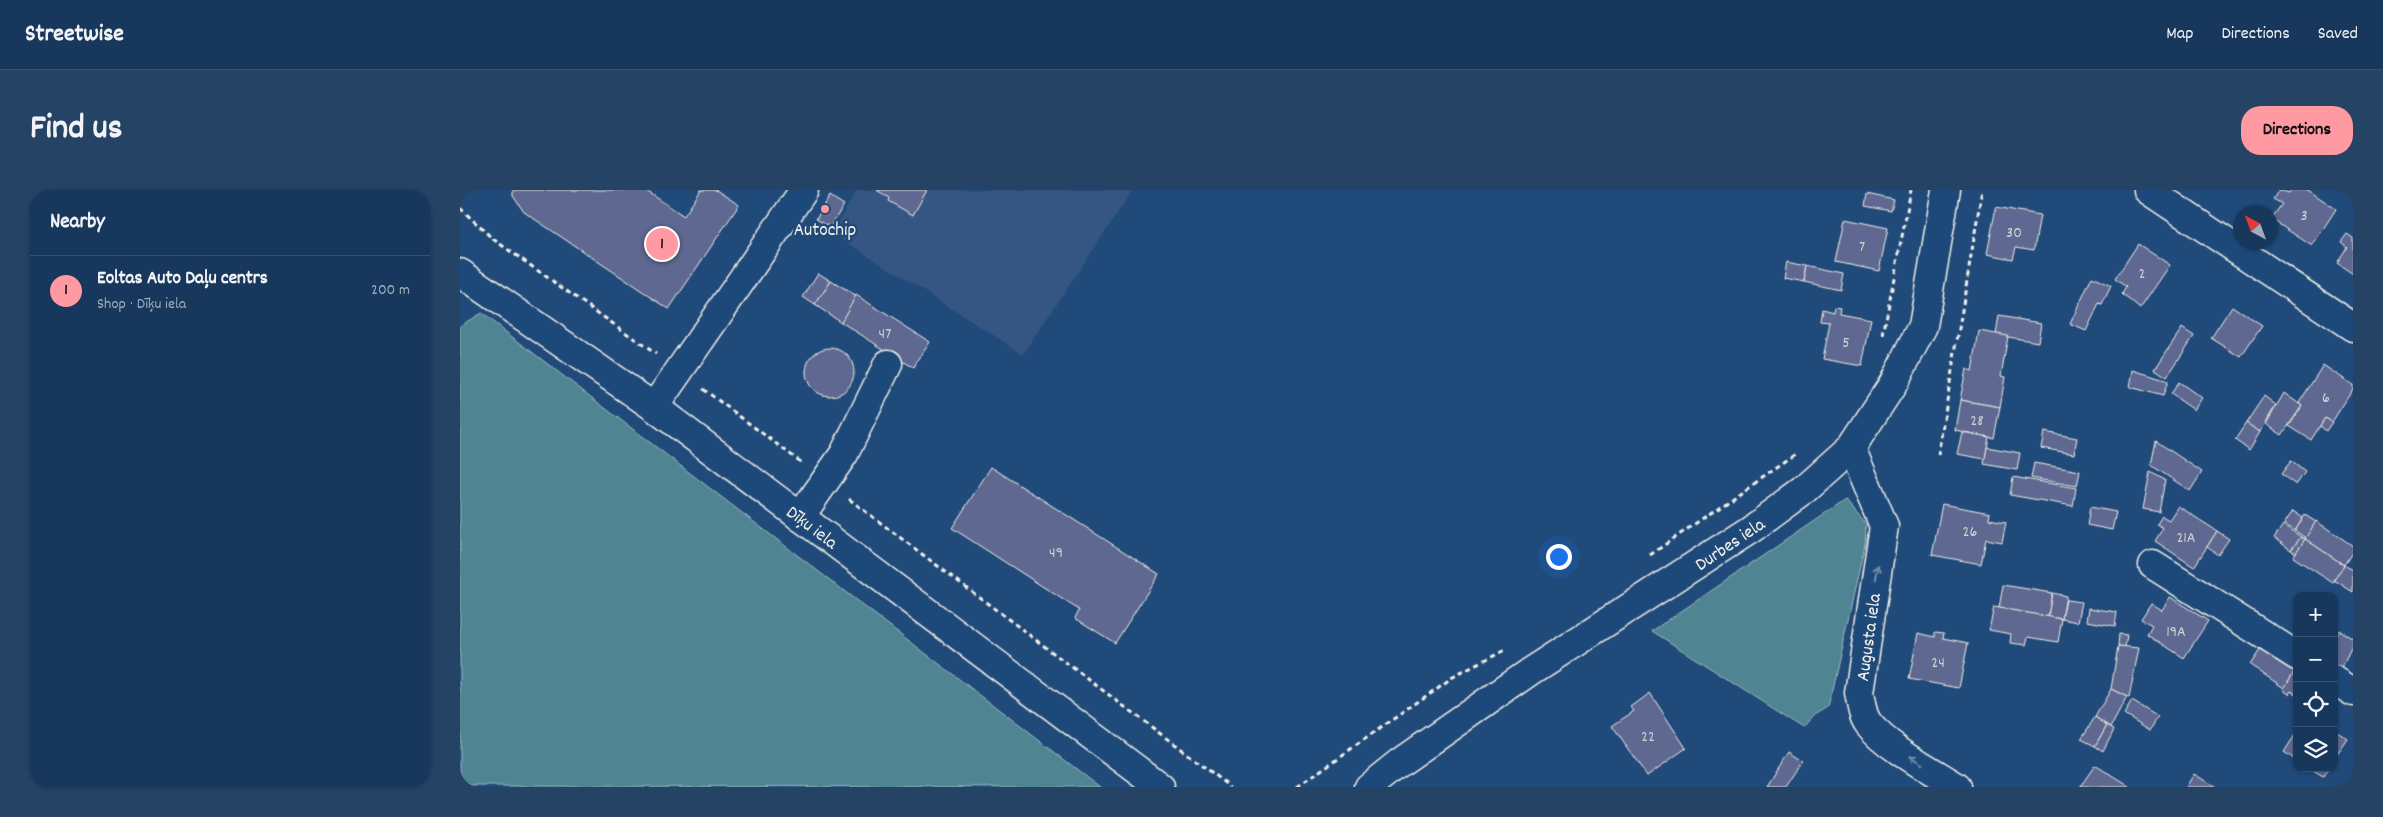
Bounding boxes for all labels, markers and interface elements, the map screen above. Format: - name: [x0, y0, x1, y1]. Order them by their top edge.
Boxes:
- text: Streetwise: [25, 18, 124, 52]
- text: Map: [2166, 22, 2193, 47]
- text: Directions: [2221, 22, 2290, 47]
- text: Saved: [2318, 22, 2358, 47]
- text: Find us: [30, 105, 122, 155]
- button: Directions: [2241, 106, 2353, 155]
- marker: Autochip: [819, 203, 831, 215]
- north arrow: [2233, 205, 2278, 250]
- house number: 3: [2300, 205, 2308, 228]
- text: Nearby: [50, 208, 105, 238]
- place label: Autochip: [794, 218, 856, 245]
- house number: 30: [2006, 222, 2022, 245]
- pin: 1: [646, 225, 678, 263]
- house number: 7: [1859, 236, 1865, 259]
- house number: 2: [2139, 263, 2146, 286]
- text: Eoltas Auto Daļu centrs: [97, 266, 268, 293]
- text: 1: [64, 279, 68, 302]
- text: 200 m: [371, 279, 410, 302]
- text: Shop · Dīķu iela: [97, 293, 186, 316]
- house number: 47: [879, 323, 891, 346]
- house number: 5: [1842, 332, 1850, 355]
- house number: 6: [2322, 387, 2330, 410]
- house number: 28: [1970, 410, 1984, 433]
- street label: Dīķu iela: [779, 500, 843, 558]
- street label: Durbes iela: [1691, 512, 1772, 579]
- house number: 26: [1963, 521, 1978, 544]
- house number: 21A: [2176, 527, 2196, 550]
- house number: 49: [1049, 542, 1063, 565]
- your location: [1546, 544, 1572, 570]
- one-way arrow: [1872, 564, 1882, 580]
- street label: Augusta iela: [1851, 591, 1890, 683]
- map controls: [2293, 592, 2338, 772]
- button: +: [2293, 592, 2338, 637]
- house number: 19A: [2166, 621, 2186, 644]
- button: −: [2293, 637, 2338, 682]
- house number: 24: [1931, 652, 1945, 675]
- button: locate: [2293, 682, 2338, 727]
- house number: 22: [1641, 726, 1655, 749]
- button: layers: [2293, 727, 2338, 772]
- one-way arrow: [1909, 755, 1923, 765]

